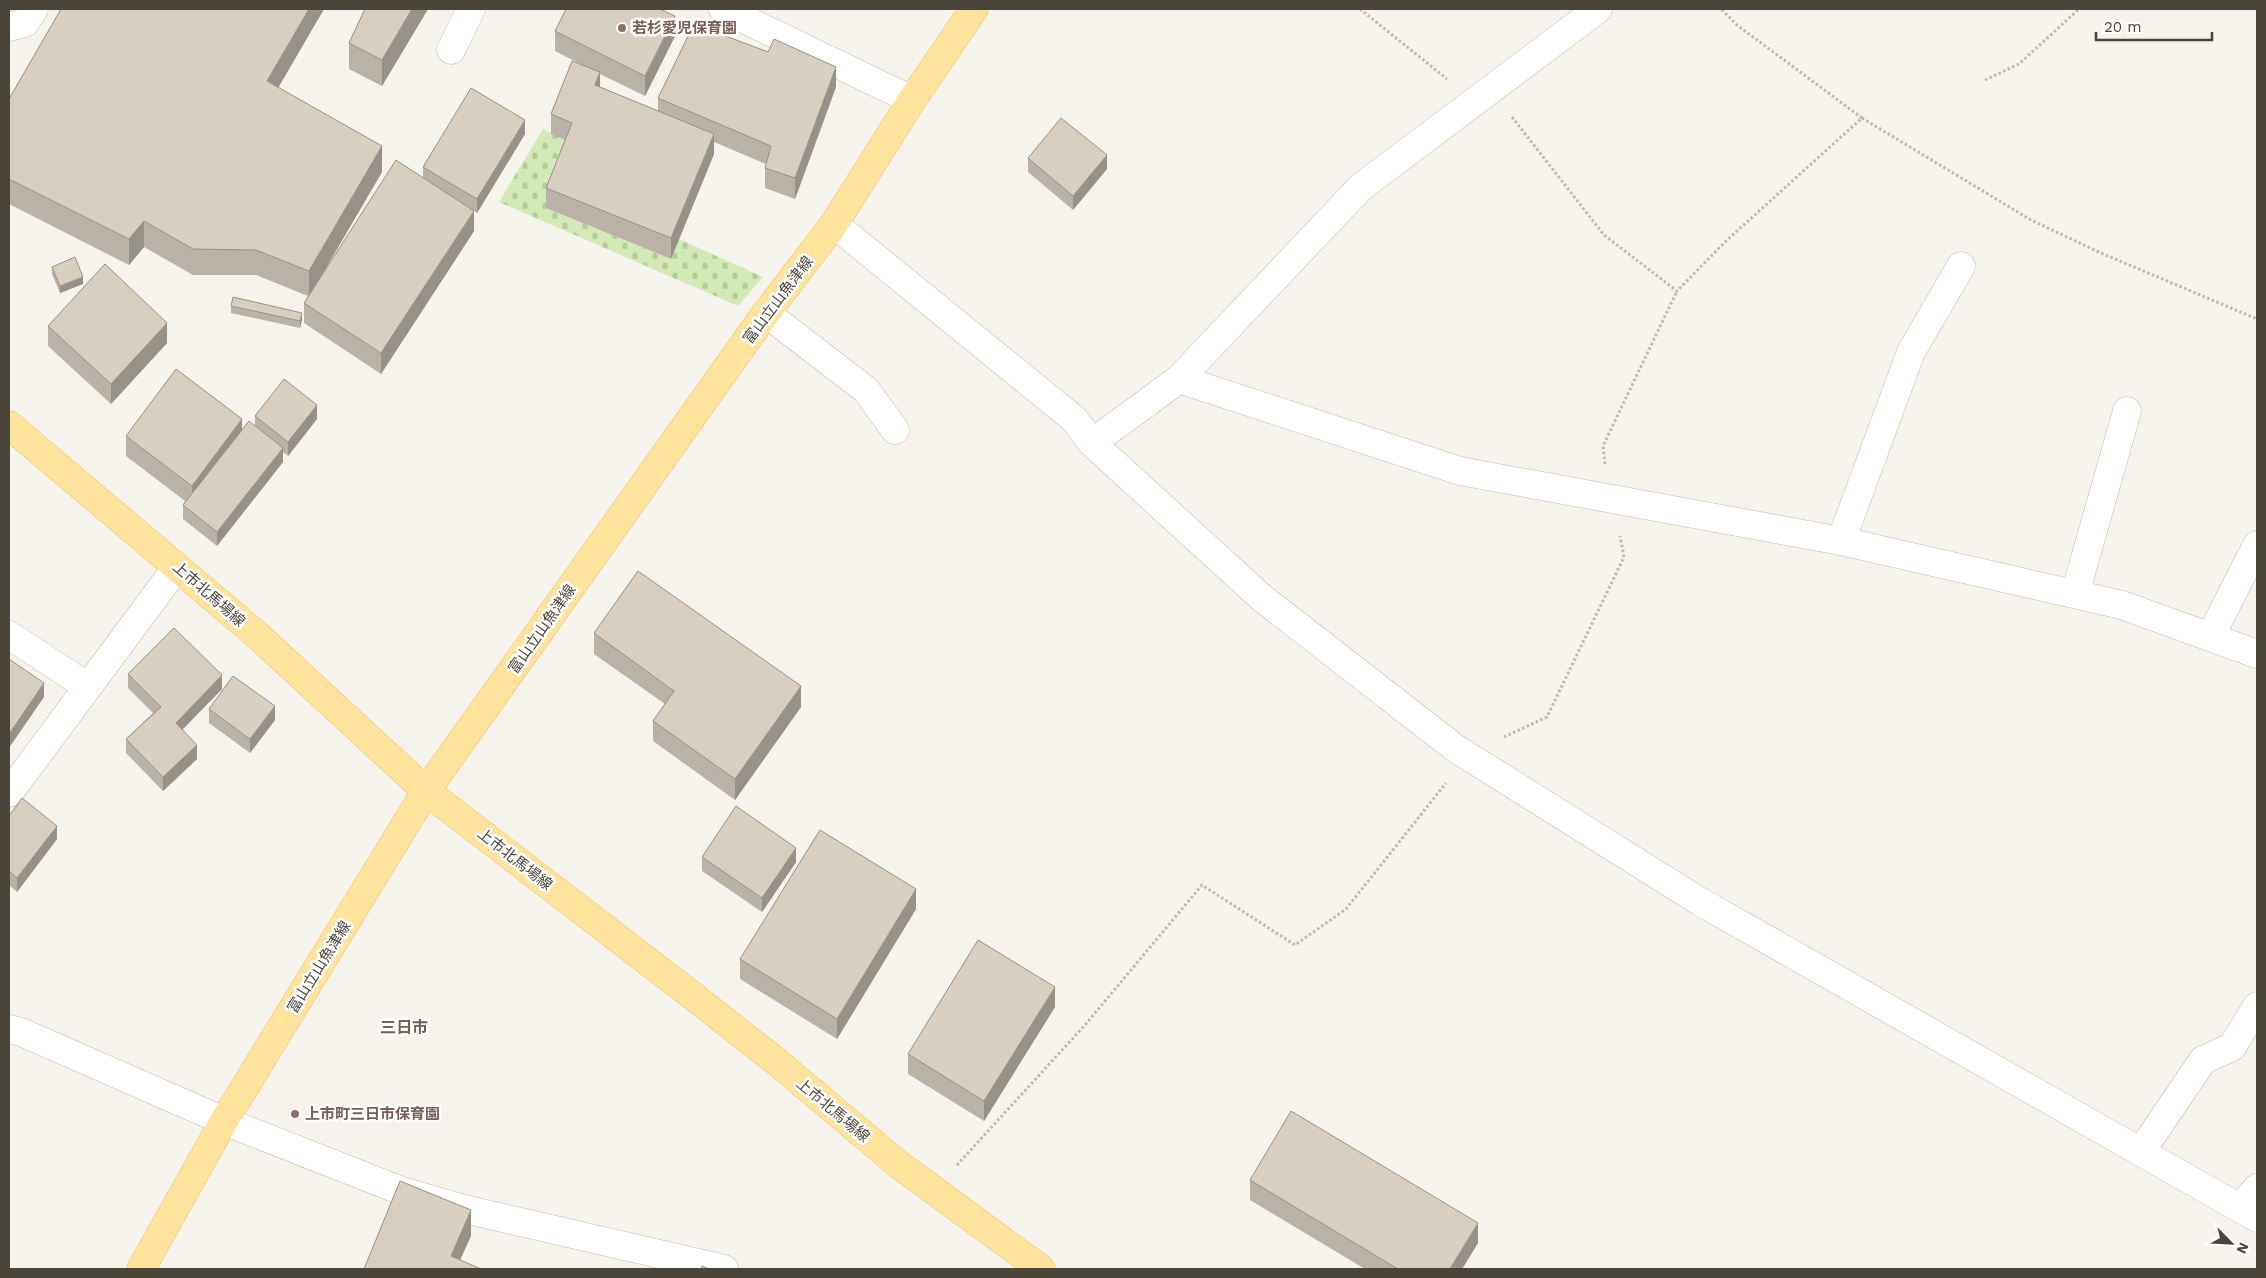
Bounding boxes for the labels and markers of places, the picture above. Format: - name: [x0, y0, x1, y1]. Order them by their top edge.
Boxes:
- place label: 若杉愛児保育園: [632, 19, 737, 37]
- marker: 若杉愛児保育園: [616, 22, 628, 34]
- place label: 上市町三日市保育園: [305, 1105, 440, 1123]
- marker: 上市町三日市保育園: [289, 1108, 301, 1120]

